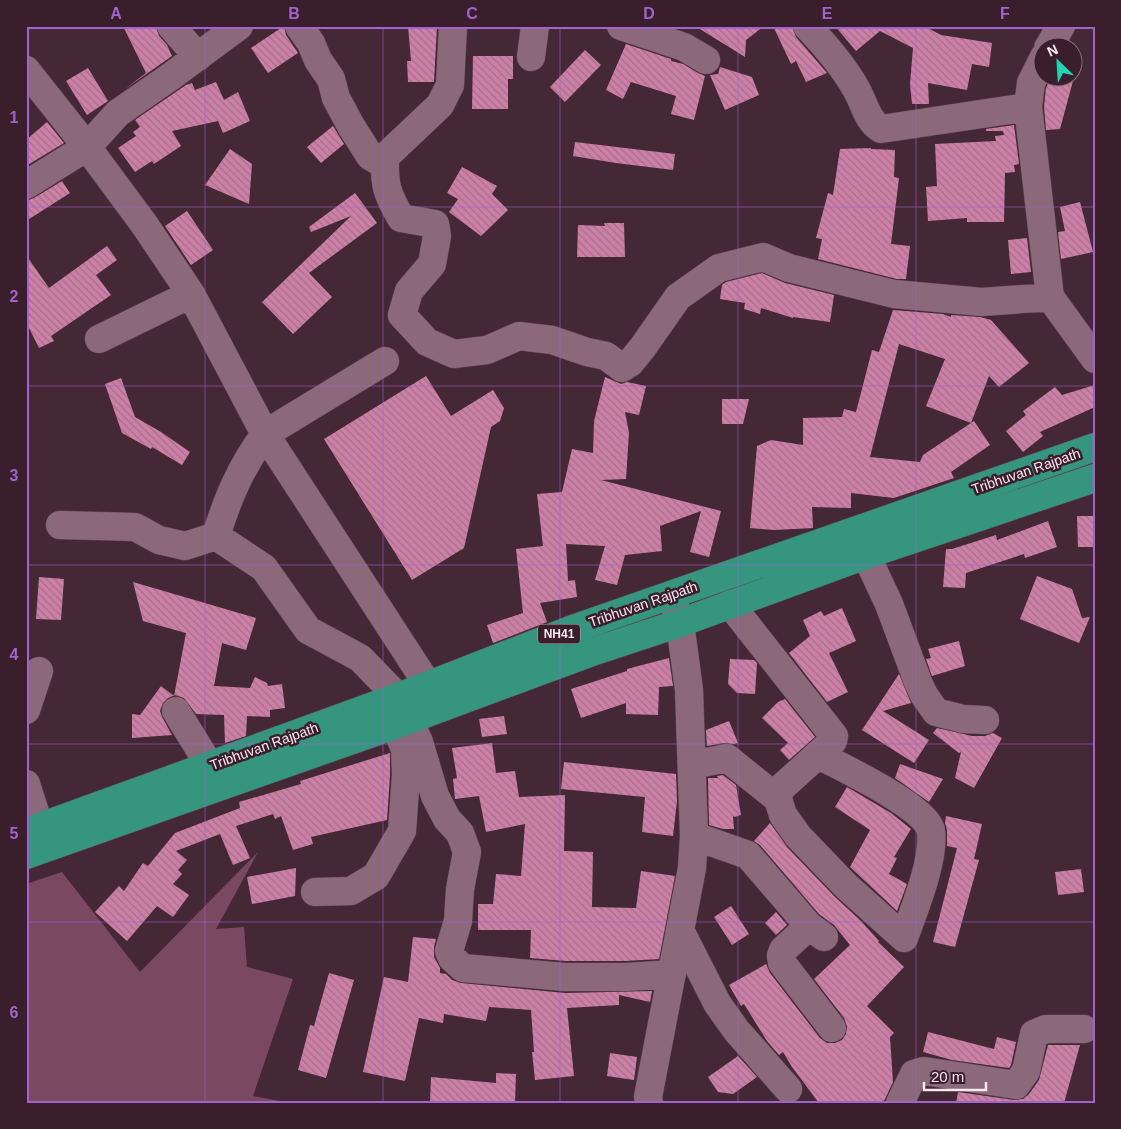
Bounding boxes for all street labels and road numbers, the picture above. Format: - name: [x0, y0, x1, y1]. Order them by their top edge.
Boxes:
- street label: Tribhuvan Rajpath: [970, 445, 1082, 497]
- street label: Tribhuvan Rajpath: [587, 578, 699, 630]
- road number: NH41: [538, 624, 580, 644]
- street label: Tribhuvan Rajpath: [208, 719, 320, 773]

